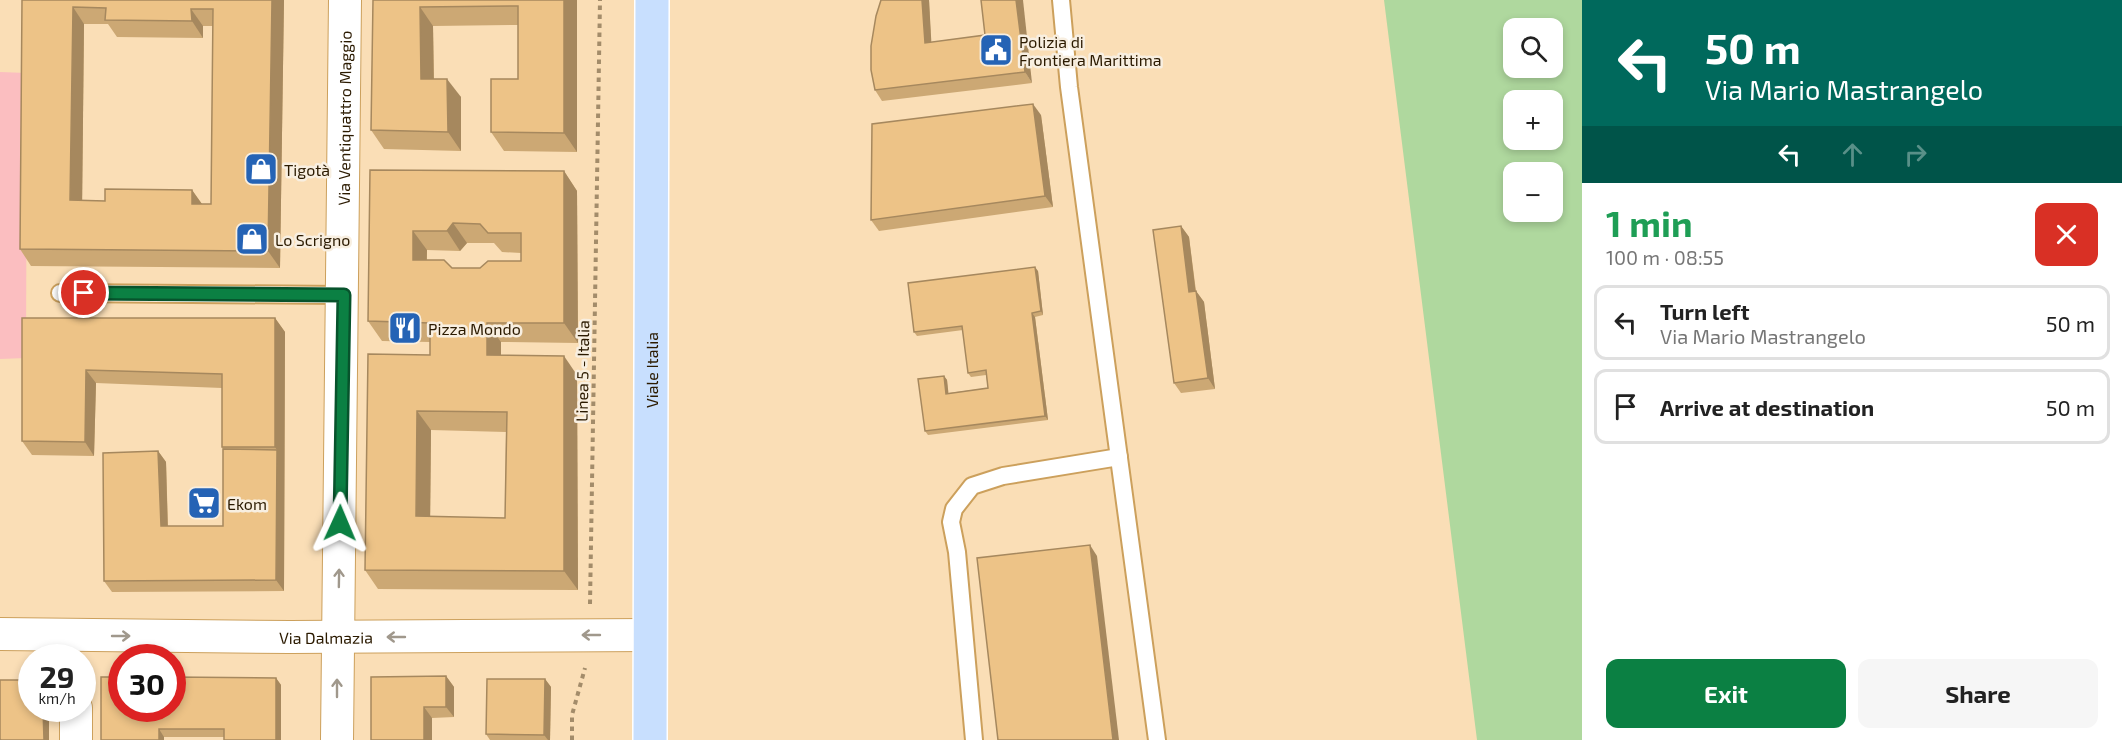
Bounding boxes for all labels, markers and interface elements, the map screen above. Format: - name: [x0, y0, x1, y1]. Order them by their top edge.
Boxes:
- map controls: [1503, 18, 1563, 222]
- button: search: [1503, 18, 1563, 78]
- text: 50 m: [1705, 22, 1801, 72]
- icon: left: [1606, 24, 1684, 102]
- street label: Via Ventiquattro Maggio: [333, 31, 354, 206]
- public building icon: Polizia di Frontiera Marittima: [978, 32, 1014, 68]
- place label: Polizia di Frontiera Marittima: [1019, 32, 1162, 69]
- text: Via Mario Mastrangelo: [1705, 73, 1983, 105]
- button: +: [1503, 90, 1563, 150]
- icon: left: [1773, 138, 1806, 171]
- icon: ahead: [1836, 138, 1869, 171]
- icon: right: [1899, 138, 1932, 171]
- shop icon: Tigotà: [243, 151, 279, 187]
- place label: Tigotà: [284, 160, 330, 179]
- button: −: [1503, 162, 1563, 222]
- text: 1 min: [1606, 201, 1693, 244]
- button: close: [2035, 203, 2098, 266]
- shop icon: Lo Scrigno: [234, 221, 270, 257]
- place label: Lo Scrigno: [275, 230, 350, 249]
- text: 100 m · 08:55: [1606, 245, 1724, 269]
- pin: [58, 267, 109, 318]
- icon: arrive: [67, 276, 100, 309]
- text: Turn left: [1660, 298, 1749, 324]
- icon: left: [1609, 306, 1642, 339]
- restaurant icon: Pizza Mondo: [387, 310, 423, 346]
- text: 50 m: [2046, 310, 2095, 336]
- place label: Pizza Mondo: [428, 319, 521, 338]
- street label: Linea 5 - Italia: [572, 320, 592, 422]
- text: Via Mario Mastrangelo: [1660, 324, 1866, 348]
- street label: Viale Italia: [641, 332, 661, 408]
- icon: arrive: [1609, 390, 1642, 423]
- text: Arrive at destination: [1660, 394, 1874, 420]
- text: 50 m: [2046, 394, 2095, 420]
- supermarket icon: Ekom: [186, 485, 222, 521]
- position arrow: [308, 491, 372, 555]
- place label: Ekom: [227, 494, 267, 513]
- one-way arrow: [333, 568, 344, 588]
- street label: Via Dalmazia: [279, 627, 373, 647]
- one-way arrow: [111, 630, 131, 642]
- one-way arrow: [582, 630, 602, 641]
- one-way arrow: [387, 631, 407, 643]
- speed limit sign: 30: [108, 644, 186, 722]
- text: 29: [39, 658, 75, 694]
- button: Exit: [1606, 659, 1846, 728]
- button: Share: [1858, 659, 2098, 728]
- one-way arrow: [331, 679, 343, 699]
- text: km/h: [38, 689, 76, 707]

